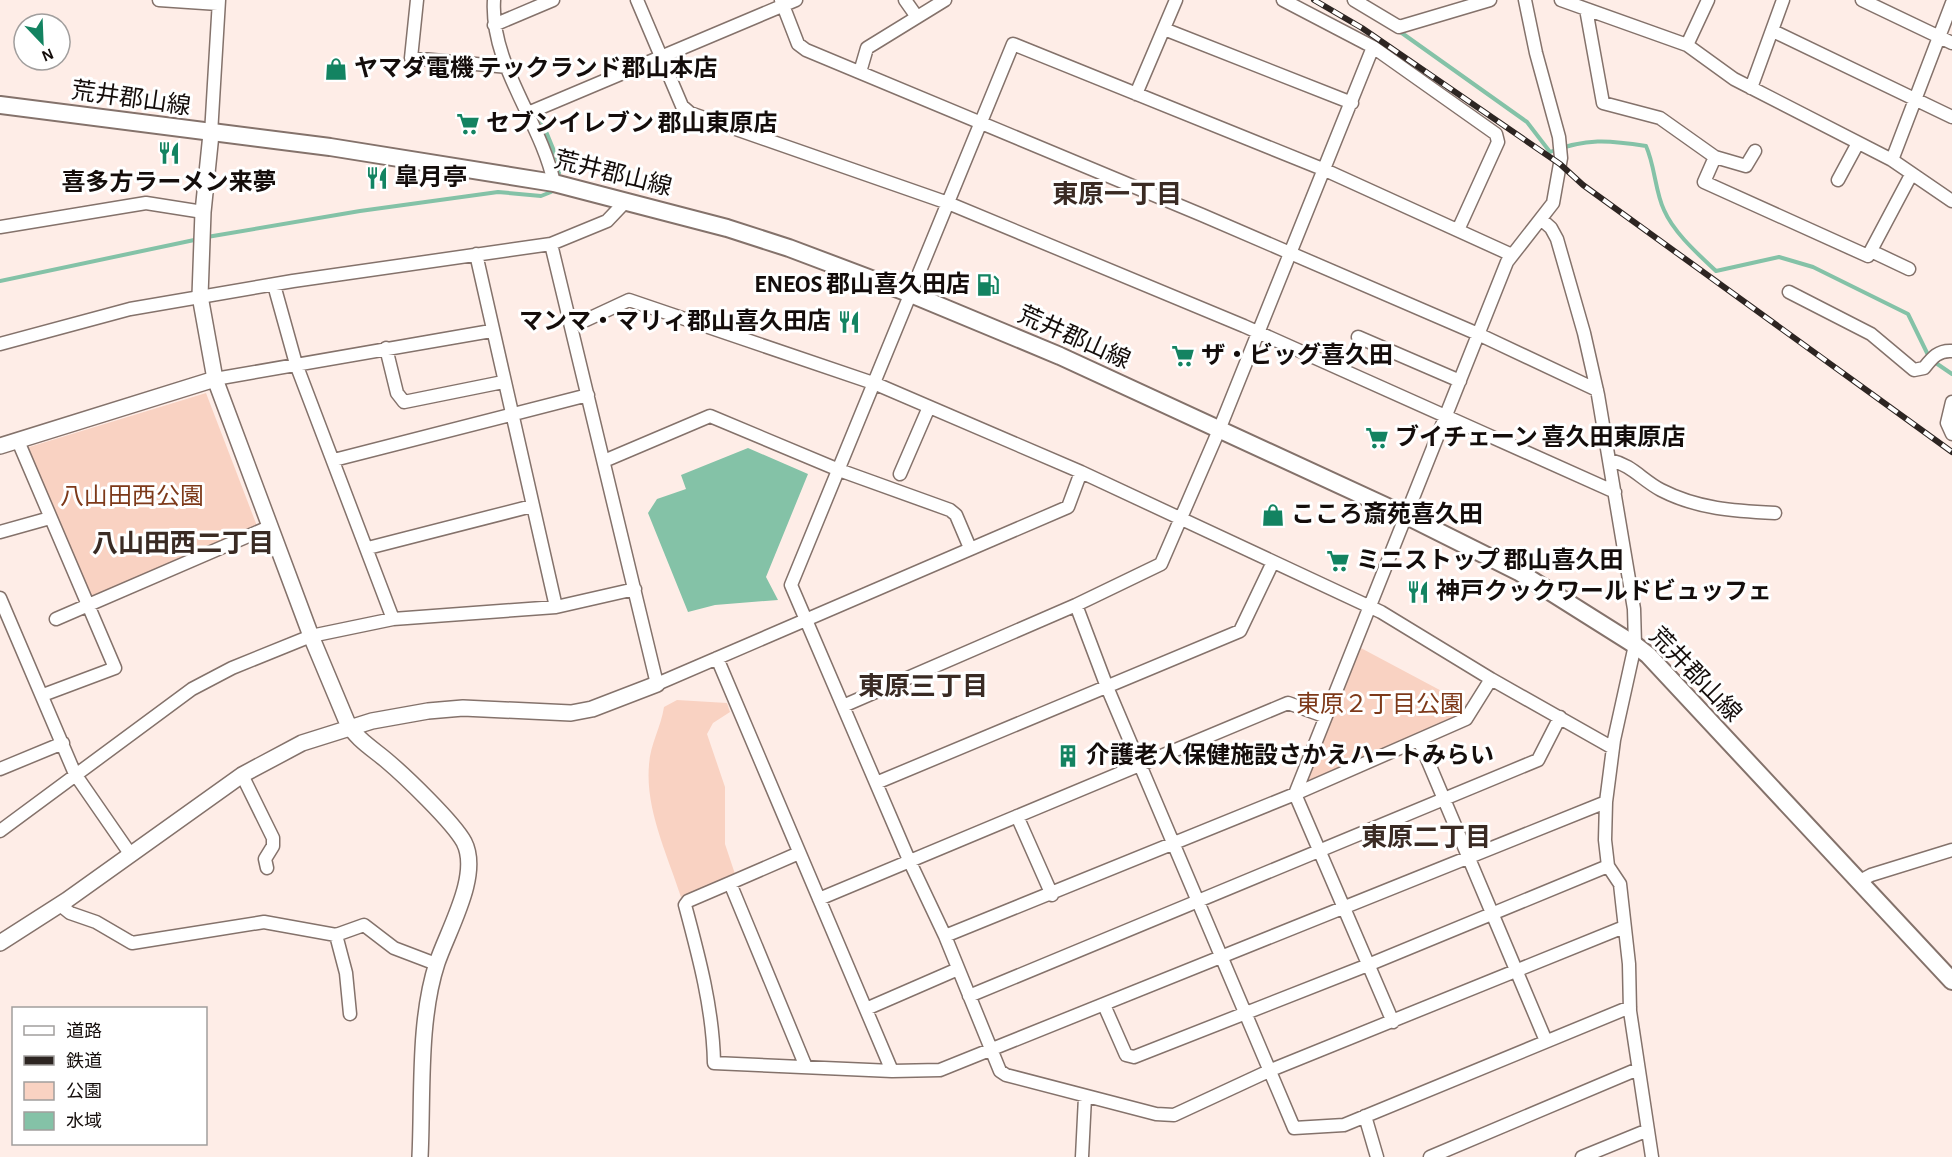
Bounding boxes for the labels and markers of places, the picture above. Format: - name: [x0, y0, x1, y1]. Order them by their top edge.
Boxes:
- place label: ヤマダ電機 テックランド郡山本店: [354, 55, 718, 81]
- shop icon: ヤマダ電機 テックランド郡山本店: [323, 56, 349, 82]
- place label: セブンイレブン 郡山東原店: [486, 110, 778, 136]
- supermarket icon: セブンイレブン 郡山東原店: [455, 111, 481, 137]
- restaurant icon: 喜多方ラーメン来夢: [156, 140, 182, 166]
- place label: 皐月亭: [395, 164, 467, 190]
- restaurant icon: 皐月亭: [364, 165, 390, 191]
- place label: 喜多方ラーメン来夢: [61, 169, 277, 195]
- place label: ENEOS 郡山喜久田店: [754, 271, 970, 297]
- fuel station icon: ENEOS 郡山喜久田店: [975, 272, 1001, 298]
- place label: マンマ・マリィ郡山喜久田店: [519, 308, 831, 334]
- restaurant icon: マンマ・マリィ郡山喜久田店: [836, 309, 862, 335]
- place label: ザ・ビッグ喜久田: [1201, 342, 1393, 368]
- supermarket icon: ザ・ビッグ喜久田: [1170, 343, 1196, 369]
- place label: ブイチェーン 喜久田東原店: [1395, 424, 1685, 450]
- supermarket icon: ブイチェーン 喜久田東原店: [1364, 425, 1390, 451]
- place label: こころ斎苑喜久田: [1291, 501, 1483, 527]
- shop icon: こころ斎苑喜久田: [1260, 502, 1286, 528]
- place label: ミニストップ 郡山喜久田: [1356, 547, 1624, 573]
- supermarket icon: ミニストップ 郡山喜久田: [1325, 548, 1351, 574]
- place label: 神戸クックワールドビュッフェ: [1436, 578, 1772, 604]
- restaurant icon: 神戸クックワールドビュッフェ: [1405, 579, 1431, 605]
- place label: 介護老人保健施設さかえハートみらい: [1086, 742, 1494, 768]
- building icon: 介護老人保健施設さかえハートみらい: [1055, 743, 1081, 769]

